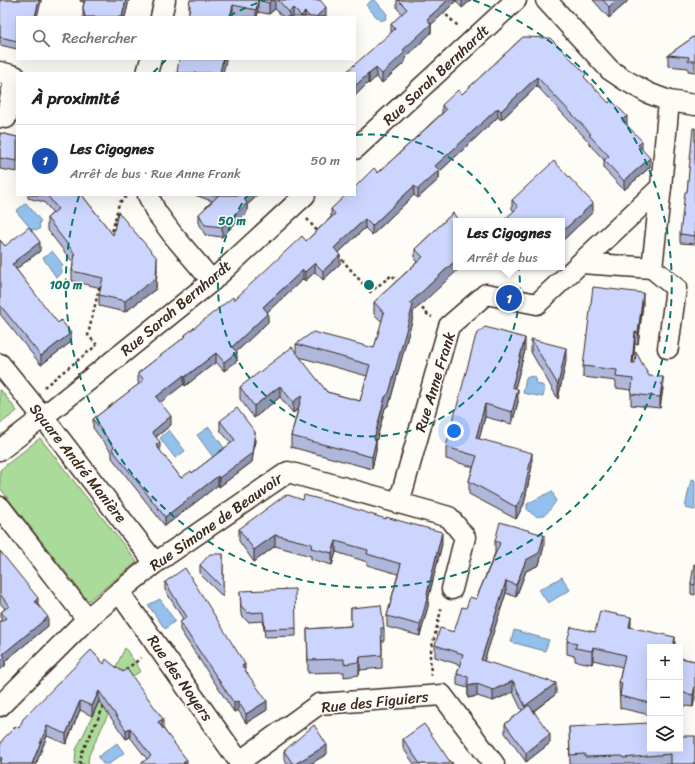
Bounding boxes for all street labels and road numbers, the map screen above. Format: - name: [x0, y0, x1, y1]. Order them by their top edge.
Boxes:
- street label: Rue Sarah Bernhardt: [376, 18, 496, 132]
- street label: Rue Sarah Bernhardt: [115, 253, 238, 363]
- street label: Rue Anne Frank: [407, 329, 463, 435]
- street label: Square André Manière: [23, 397, 133, 529]
- street label: Rue Simone de Beauvoir: [144, 466, 289, 578]
- street label: Rue des Noyers: [140, 629, 220, 727]
- street label: Rue des Figuiers: [320, 683, 430, 721]

